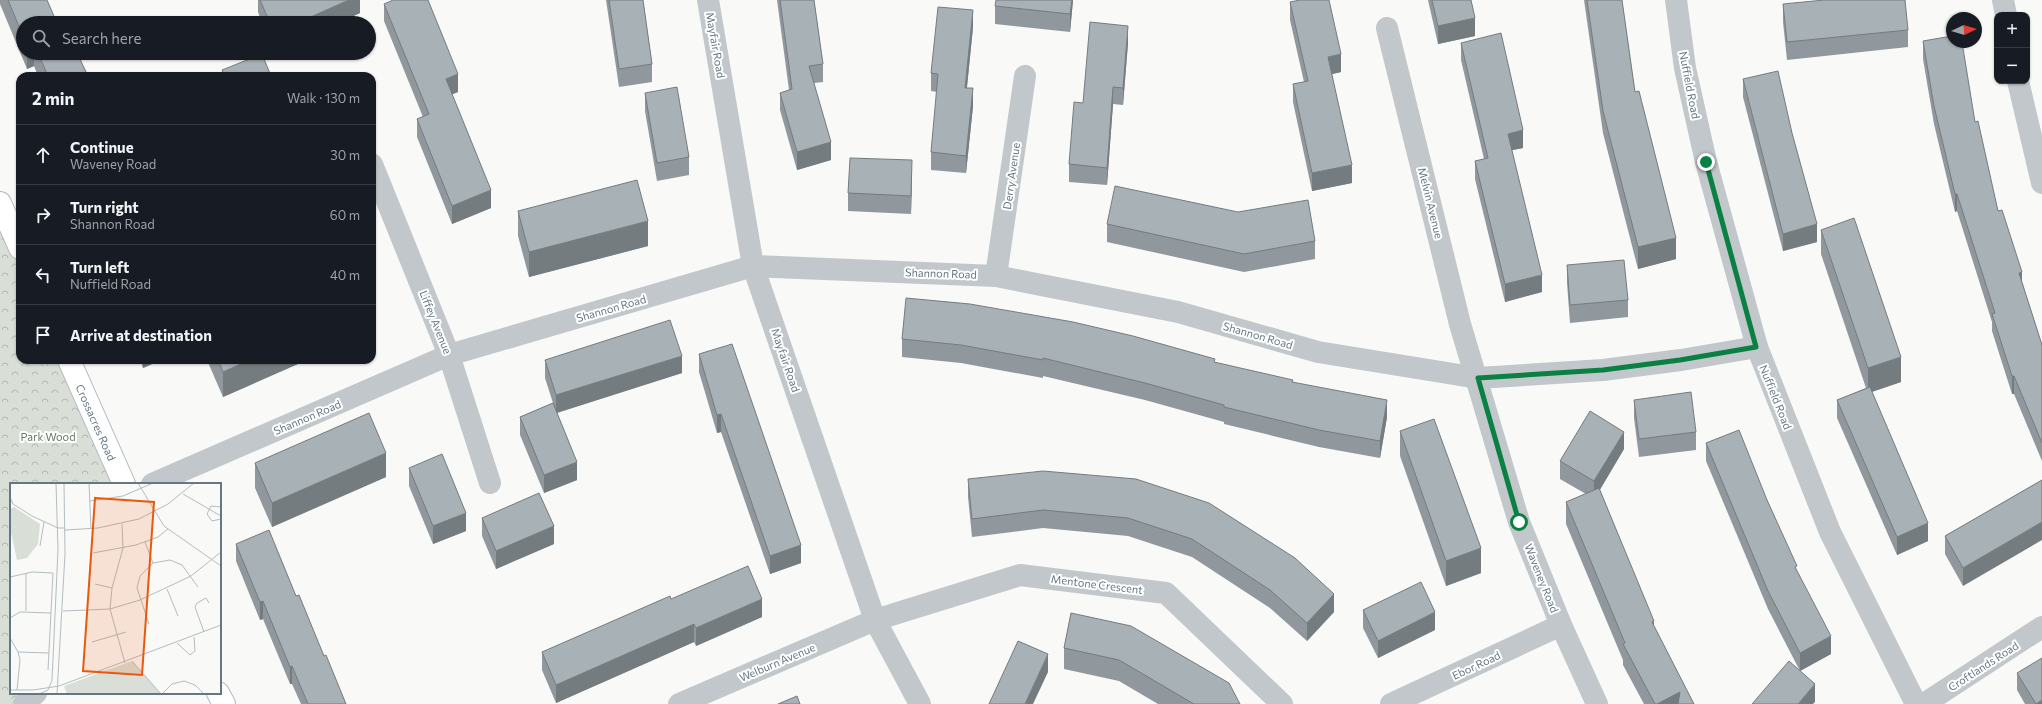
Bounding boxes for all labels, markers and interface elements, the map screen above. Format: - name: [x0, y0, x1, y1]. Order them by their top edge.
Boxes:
- street label: Mayfair Road: [704, 11, 728, 79]
- north arrow: [1946, 12, 1982, 48]
- map controls: [1994, 12, 2030, 84]
- button: +: [1994, 12, 2030, 48]
- search box: [16, 16, 376, 60]
- icon: search: [30, 27, 52, 49]
- text: Search here: [62, 29, 141, 47]
- button: −: [1994, 48, 2030, 84]
- street label: Nuffield Road: [1677, 50, 1703, 120]
- text: 2 min: [32, 88, 74, 109]
- text: Walk · 130 m: [287, 90, 360, 106]
- text: Continue: [70, 138, 134, 156]
- street label: Derry Avenue: [1000, 142, 1022, 210]
- icon: ahead: [32, 144, 54, 166]
- text: 30 m: [330, 147, 360, 163]
- route end: [1697, 153, 1715, 171]
- text: Waveney Road: [70, 156, 156, 172]
- street label: Melvin Avenue: [1416, 166, 1446, 240]
- text: Turn right: [70, 198, 139, 216]
- icon: right: [32, 204, 54, 226]
- text: 60 m: [330, 207, 360, 223]
- text: Shannon Road: [70, 216, 155, 232]
- text: Turn left: [70, 258, 129, 276]
- icon: left: [32, 264, 54, 286]
- street label: Shannon Road: [905, 265, 977, 281]
- text: 40 m: [330, 267, 360, 283]
- text: Nuffield Road: [70, 276, 151, 292]
- street label: Liffey Avenue: [417, 288, 455, 356]
- street label: Shannon Road: [575, 292, 647, 324]
- street label: Shannon Road: [1222, 319, 1294, 351]
- icon: arrive: [32, 324, 54, 346]
- text: Arrive at destination: [70, 326, 212, 344]
- street label: Mayfair Road: [769, 326, 803, 394]
- street label: Nuffield Road: [1757, 363, 1795, 431]
- street label: Crossacres Road: [74, 382, 119, 462]
- street label: Shannon Road: [271, 397, 343, 437]
- park label: Park Wood: [20, 430, 76, 443]
- inset map: [10, 483, 221, 694]
- route start: [1510, 513, 1528, 531]
- street label: Waveney Road: [1522, 542, 1562, 614]
- street label: Mentone Crescent: [1050, 572, 1144, 596]
- street label: Croftlands Road: [1945, 638, 2021, 694]
- street label: Welburn Avenue: [737, 640, 817, 684]
- street label: Ebor Road: [1450, 648, 1502, 682]

